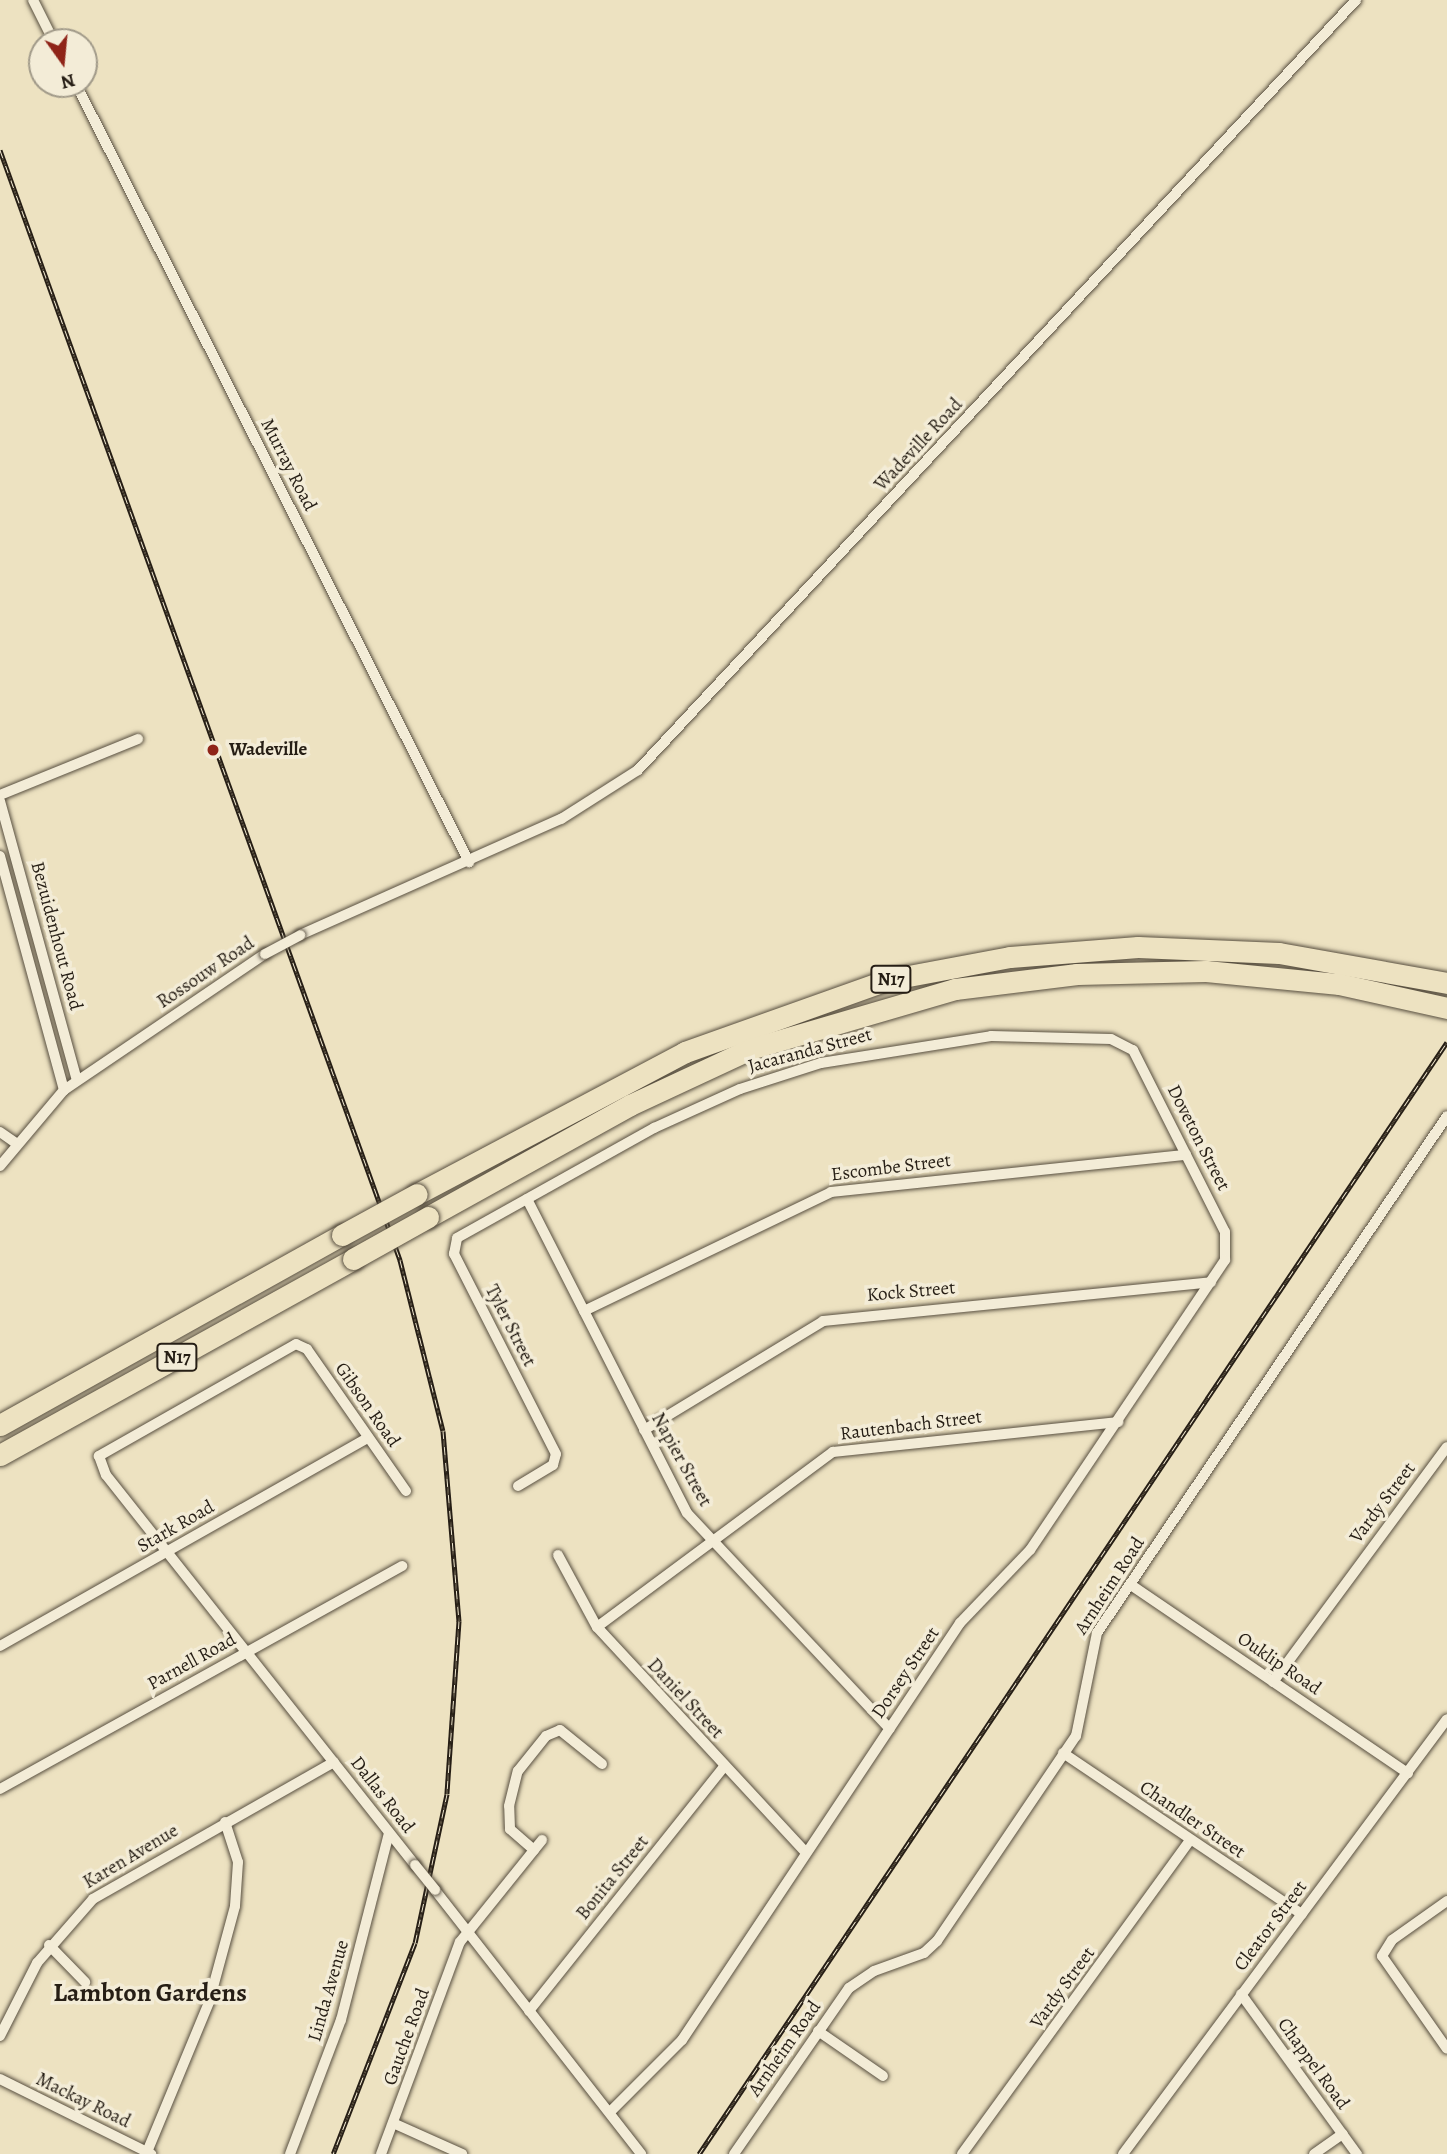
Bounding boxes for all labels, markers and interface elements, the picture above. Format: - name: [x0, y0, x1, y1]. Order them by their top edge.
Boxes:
- north arrow: [28, 28, 98, 98]
- text: N: [58, 67, 78, 96]
- street label: Wadeville Road: [870, 394, 968, 496]
- street label: Murray Road: [255, 415, 321, 515]
- place label: Wadeville: [229, 739, 307, 761]
- marker: Wadeville: [203, 740, 223, 760]
- street label: Bezuidenhout Road: [25, 859, 87, 1013]
- street label: Rossouw Road: [153, 932, 259, 1014]
- road number: N17: [870, 964, 912, 994]
- street label: Jacaranda Street: [746, 1024, 874, 1078]
- street label: Doveton Street: [1162, 1081, 1234, 1195]
- street label: Escombe Street: [830, 1149, 952, 1187]
- street label: Kock Street: [866, 1277, 956, 1307]
- street label: Tyler Street: [480, 1281, 540, 1371]
- road number: N17: [156, 1342, 198, 1372]
- street label: Gibson Road: [330, 1358, 404, 1452]
- street label: Rautenbach Street: [839, 1406, 983, 1446]
- street label: Napier Street: [646, 1409, 716, 1511]
- street label: Vardy Street: [1345, 1458, 1421, 1548]
- street label: Stark Road: [133, 1496, 219, 1558]
- street label: Arnheim Road: [1070, 1533, 1150, 1639]
- street label: Dorsey Street: [867, 1623, 945, 1723]
- street label: Parnell Road: [144, 1628, 240, 1696]
- street label: Ouklip Road: [1233, 1628, 1325, 1700]
- street label: Daniel Street: [642, 1654, 728, 1744]
- street label: Dallas Road: [345, 1752, 419, 1838]
- street label: Chandler Street: [1135, 1776, 1249, 1864]
- street label: Karen Avenue: [79, 1820, 183, 1894]
- street label: Bonita Street: [572, 1831, 654, 1925]
- street label: Cleator Street: [1230, 1876, 1312, 1976]
- street label: Linda Avenue: [304, 1937, 354, 2045]
- street label: Vardy Street: [1026, 1943, 1100, 2033]
- district label: Lambton Gardens: [53, 1977, 247, 2009]
- street label: Gauche Road: [379, 1985, 435, 2089]
- street label: Arnheim Road: [744, 1997, 826, 2101]
- street label: Chappel Road: [1272, 2014, 1354, 2114]
- street label: Mackay Road: [32, 2068, 134, 2134]

